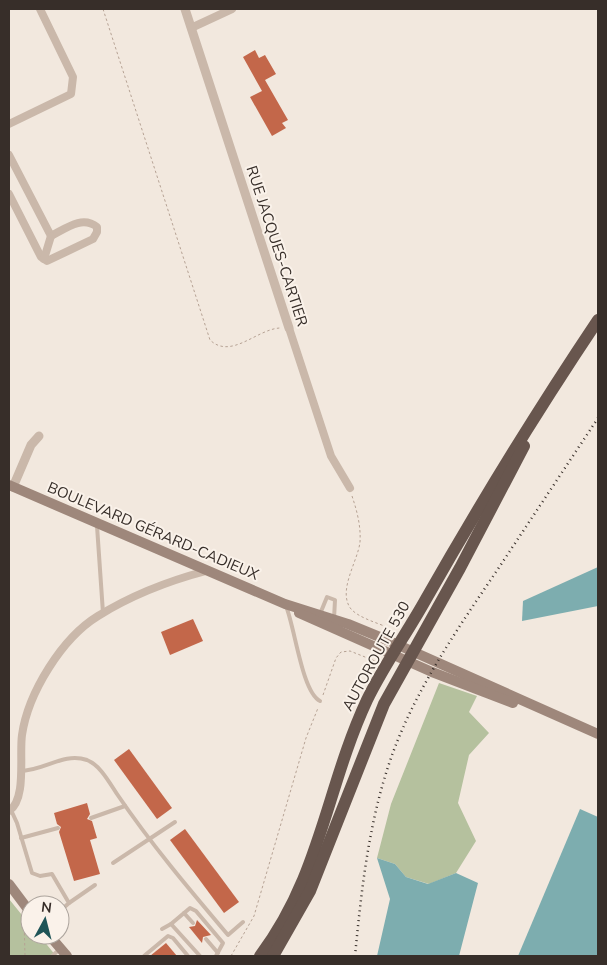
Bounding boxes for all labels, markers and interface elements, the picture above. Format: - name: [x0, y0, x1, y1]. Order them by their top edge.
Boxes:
- street label: RUE JACQUES-CARTIER: [242, 163, 312, 329]
- street label: BOULEVARD GÉRARD-CADIEUX: [44, 477, 262, 585]
- street label: AUTOROUTE 530: [338, 598, 414, 714]
- north arrow: [20, 895, 70, 945]
- text: N: [40, 898, 53, 918]

